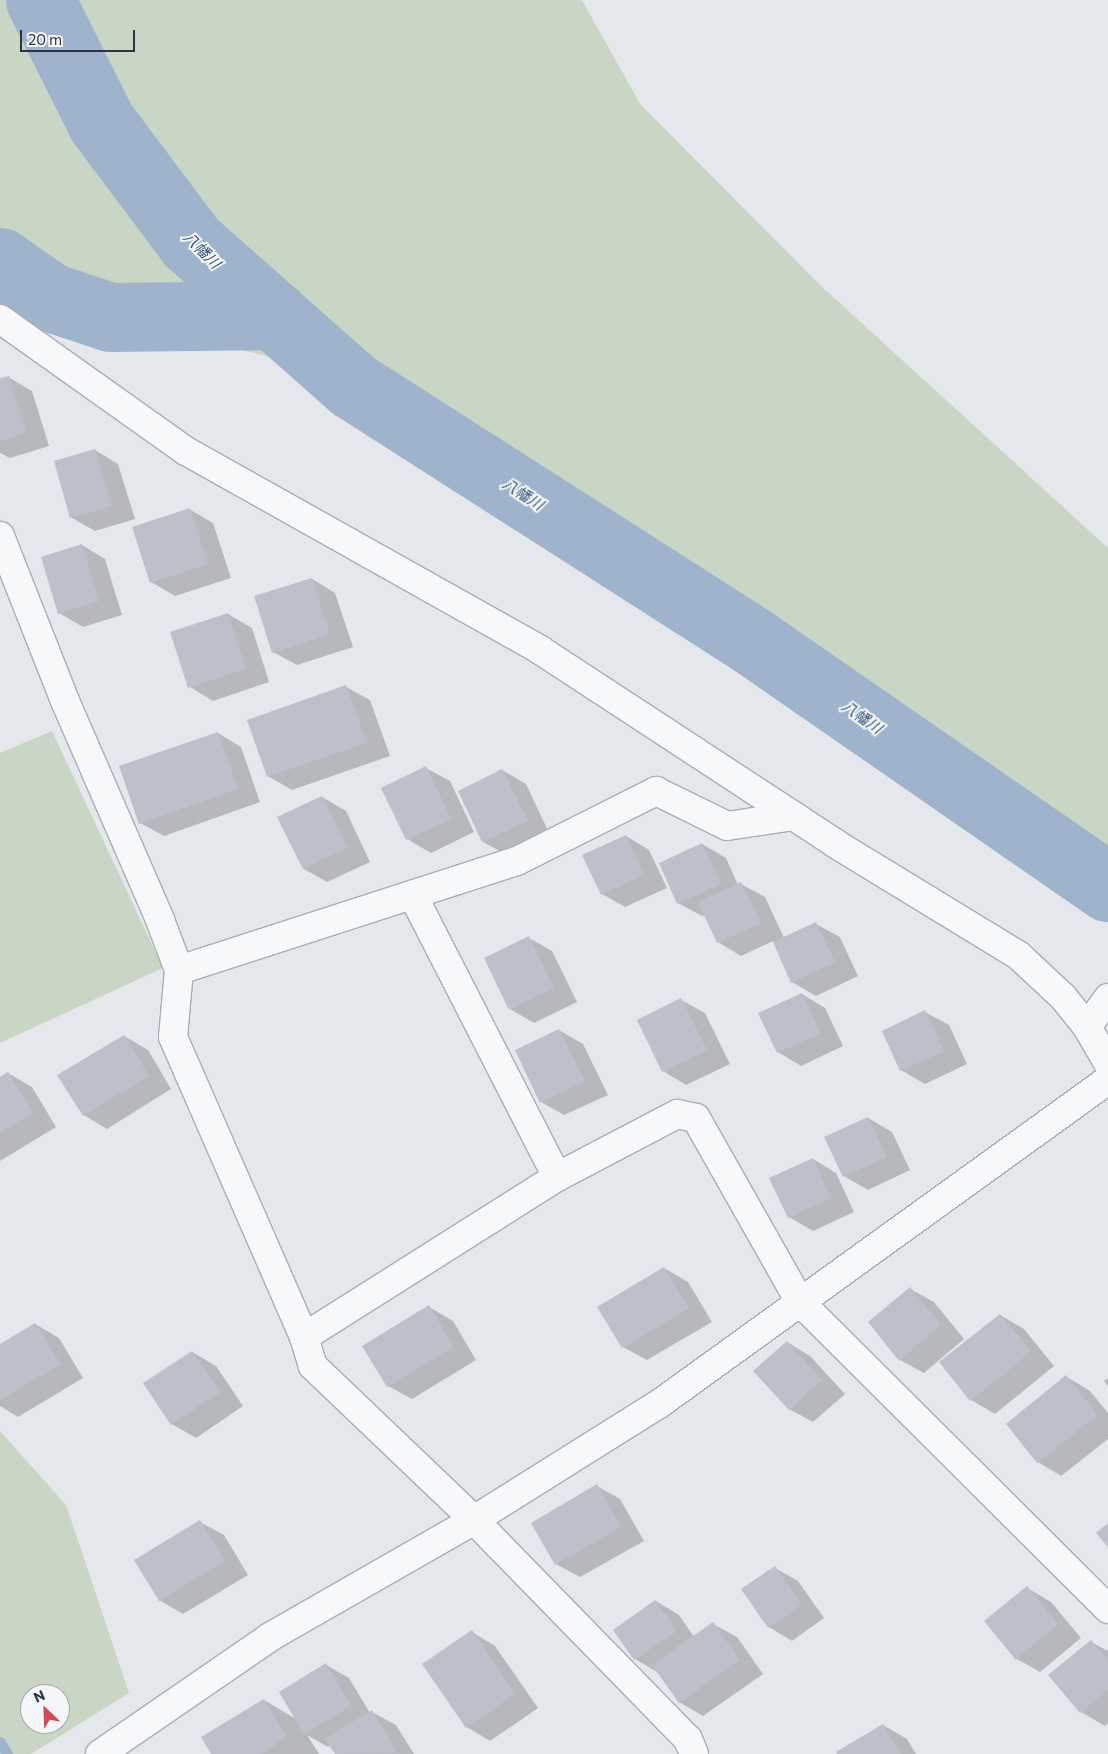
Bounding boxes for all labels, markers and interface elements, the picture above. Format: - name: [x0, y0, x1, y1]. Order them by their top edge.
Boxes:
- scale bar: [22, 20, 138, 52]
- text: 20 m: [28, 30, 62, 48]
- water label: 八幡川: [180, 228, 224, 272]
- water label: 八幡川: [499, 474, 547, 514]
- water label: 八幡川: [838, 697, 886, 737]
- north arrow: [20, 1684, 70, 1734]
- text: N: [31, 1686, 47, 1706]

